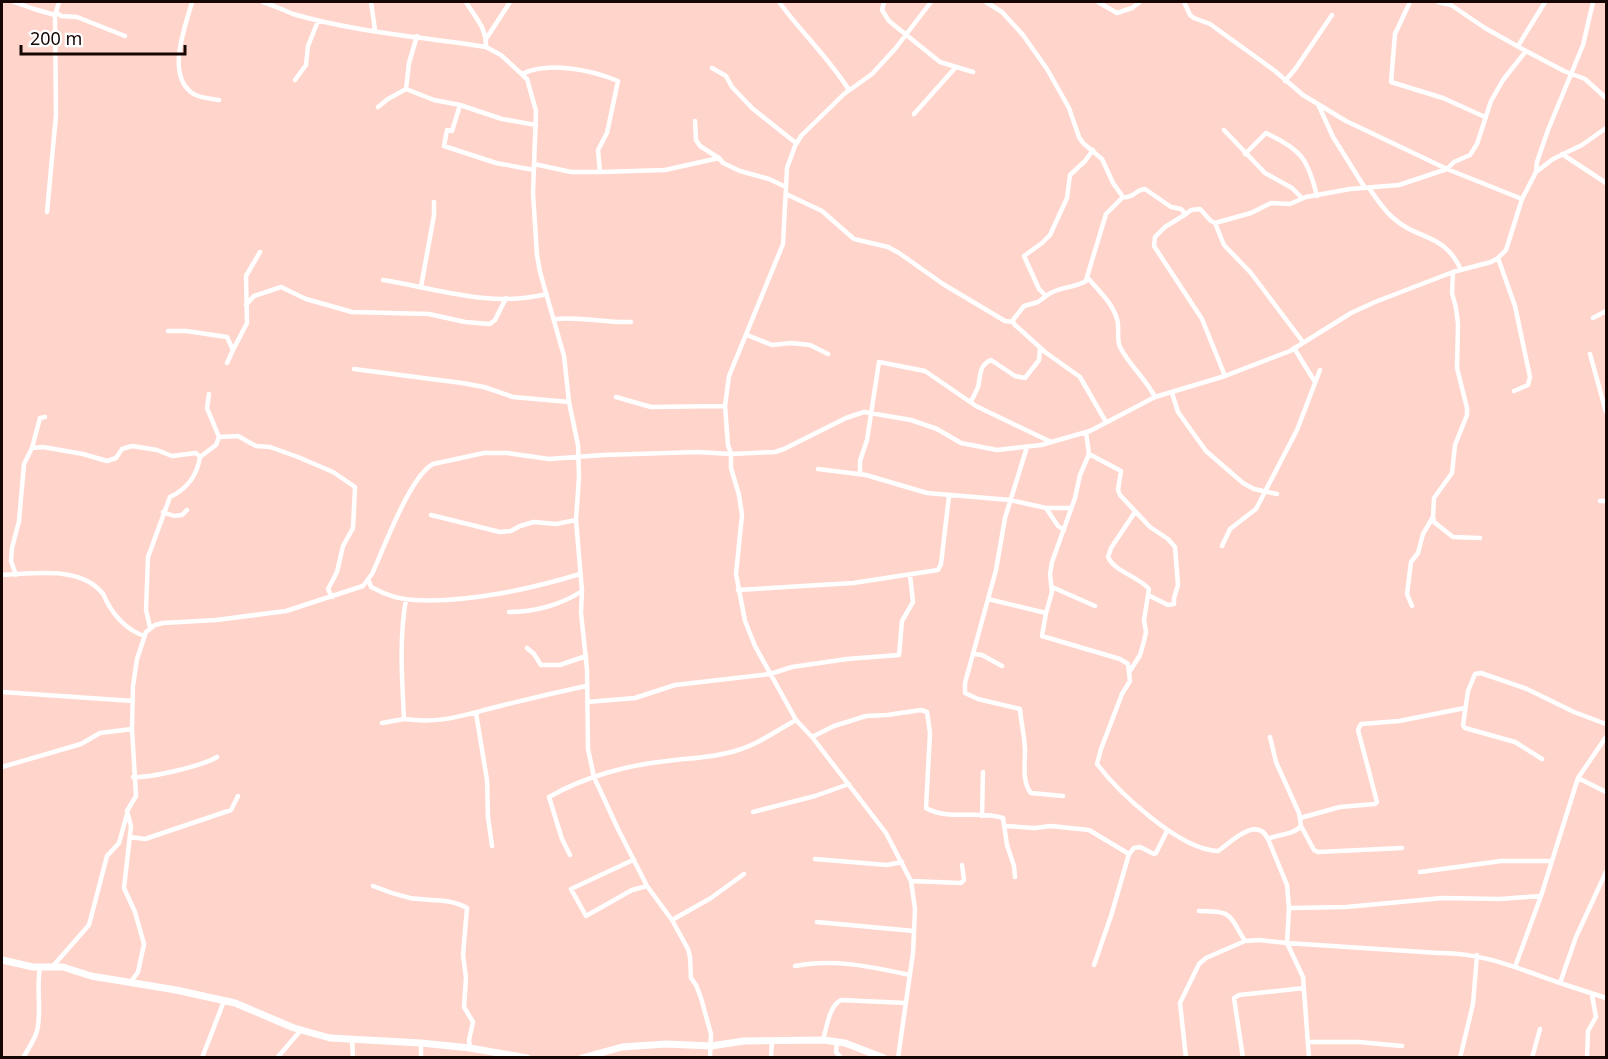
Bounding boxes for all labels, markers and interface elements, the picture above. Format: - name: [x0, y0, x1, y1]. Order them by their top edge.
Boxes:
- scale bar: [21, 18, 184, 56]
- text: 200 m: [30, 26, 82, 50]

